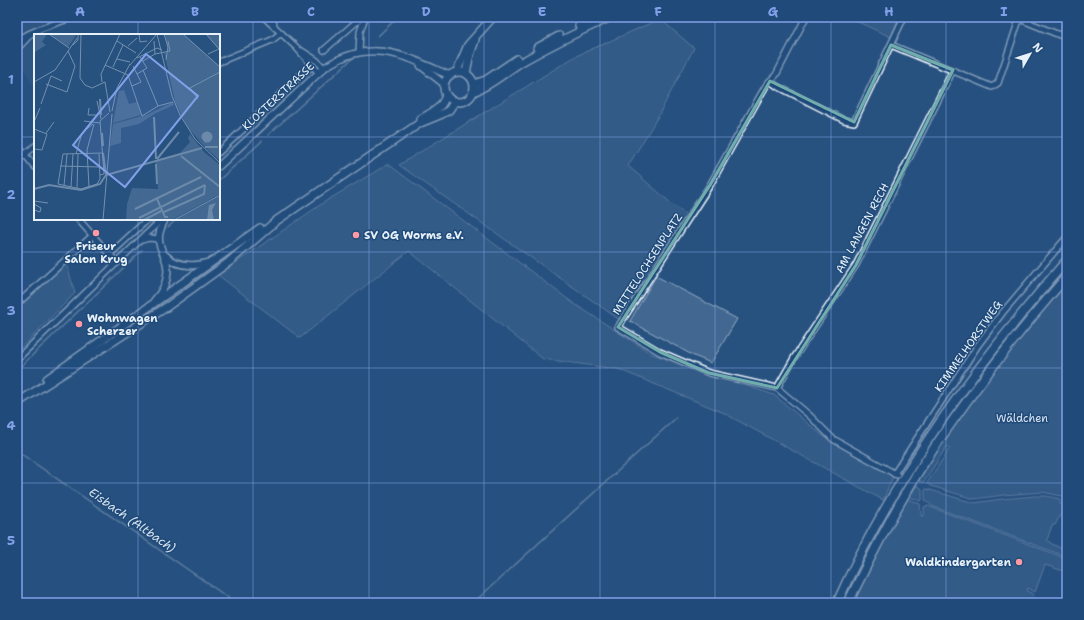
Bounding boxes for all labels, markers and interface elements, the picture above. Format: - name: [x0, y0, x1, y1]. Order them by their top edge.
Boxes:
- text: A: [75, 3, 85, 20]
- text: B: [191, 3, 199, 20]
- text: C: [307, 3, 315, 20]
- text: D: [421, 3, 431, 20]
- text: E: [538, 3, 547, 20]
- text: F: [654, 3, 662, 20]
- text: G: [768, 3, 779, 20]
- text: H: [884, 3, 894, 20]
- text: I: [1000, 3, 1008, 20]
- inset map: [34, 34, 220, 220]
- north arrow: [1010, 34, 1050, 74]
- text: N: [1029, 40, 1046, 56]
- street label: KLOSTERSTRASSE: [239, 59, 318, 134]
- text: 1: [8, 71, 14, 88]
- street label: AM LANGEN RECH: [832, 181, 893, 276]
- text: 2: [6, 186, 16, 203]
- street label: MITTELOCHSENPLATZ: [609, 210, 686, 318]
- marker: Friseur Salon Krug: [91, 228, 101, 238]
- place label: SV OG Worms e.V.: [364, 228, 464, 243]
- marker: SV OG Worms e.V.: [351, 230, 361, 240]
- place label: Friseur Salon Krug: [65, 239, 127, 267]
- street label: KIMMELHORSTWEG: [931, 297, 1006, 395]
- text: 3: [6, 302, 16, 319]
- place label: Wohnwagen Scherzer: [87, 311, 158, 339]
- marker: Wohnwagen Scherzer: [74, 319, 84, 329]
- park label: Wäldchen: [996, 411, 1048, 426]
- text: 4: [6, 417, 16, 434]
- water label: Eisbach (Altbach): [85, 484, 179, 556]
- text: 5: [7, 532, 15, 549]
- place label: Waldkindergarten: [905, 555, 1012, 570]
- marker: Waldkindergarten: [1014, 557, 1024, 567]

